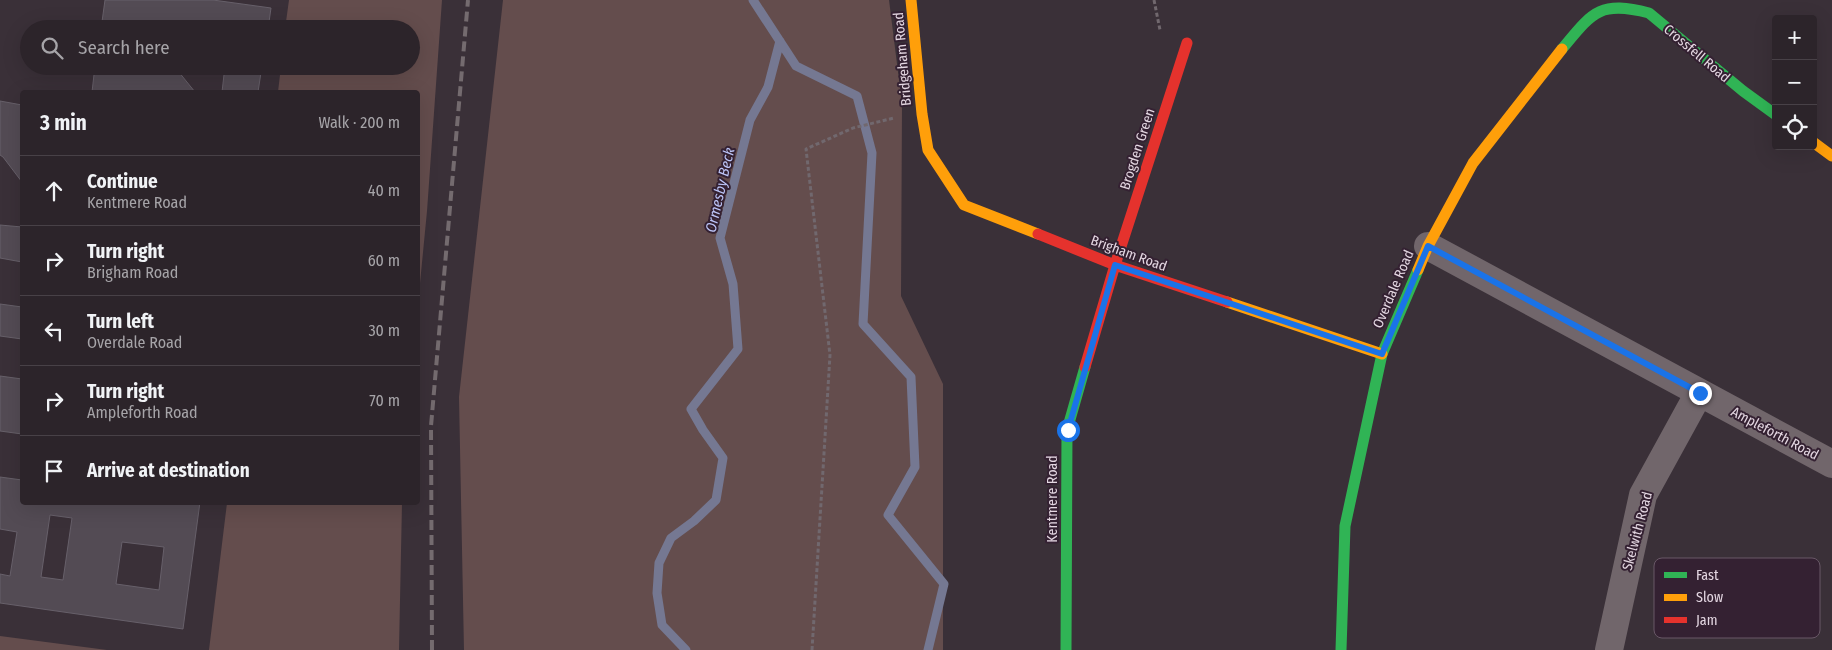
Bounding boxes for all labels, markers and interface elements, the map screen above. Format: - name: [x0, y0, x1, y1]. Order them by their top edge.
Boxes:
- street label: Bridgeham Road: [890, 11, 915, 107]
- map controls: [1772, 15, 1817, 150]
- button: +: [1772, 15, 1817, 60]
- search box: [20, 20, 420, 75]
- street label: Crossfell Road: [1660, 21, 1733, 86]
- icon: search: [38, 34, 66, 62]
- text: Search here: [78, 36, 170, 59]
- button: −: [1772, 60, 1817, 105]
- button: locate: [1772, 105, 1817, 150]
- street label: Brogden Green: [1116, 106, 1159, 192]
- text: 3 min: [40, 110, 87, 136]
- text: Walk · 200 m: [318, 113, 400, 132]
- water label: Ormesby Beck: [701, 145, 739, 234]
- text: Continue: [87, 170, 158, 193]
- icon: ahead: [40, 177, 68, 205]
- text: 40 m: [368, 181, 400, 200]
- text: Kentmere Road: [87, 193, 187, 212]
- street label: Brigham Road: [1088, 232, 1169, 275]
- text: Turn right: [87, 240, 164, 263]
- icon: right: [40, 247, 68, 275]
- street label: Overdale Road: [1369, 247, 1418, 331]
- text: 60 m: [368, 251, 400, 270]
- text: Brigham Road: [87, 263, 178, 282]
- text: Turn left: [87, 310, 154, 333]
- icon: left: [40, 317, 68, 345]
- text: 30 m: [368, 321, 400, 340]
- text: Overdale Road: [87, 333, 182, 352]
- text: Turn right: [87, 380, 164, 403]
- route end: [1689, 382, 1712, 405]
- icon: right: [40, 387, 68, 415]
- text: 70 m: [369, 391, 400, 410]
- text: Ampleforth Road: [87, 403, 198, 422]
- street label: Ampleforth Road: [1728, 403, 1821, 464]
- route start: [1057, 419, 1080, 442]
- street label: Kentmere Road: [1044, 455, 1061, 543]
- icon: arrive: [40, 457, 68, 485]
- text: Arrive at destination: [87, 459, 250, 482]
- street label: Skelwith Road: [1619, 490, 1656, 572]
- legend: [1654, 558, 1820, 638]
- text: Fast: [1696, 567, 1719, 584]
- text: Slow: [1696, 589, 1723, 606]
- text: Jam: [1696, 612, 1717, 629]

